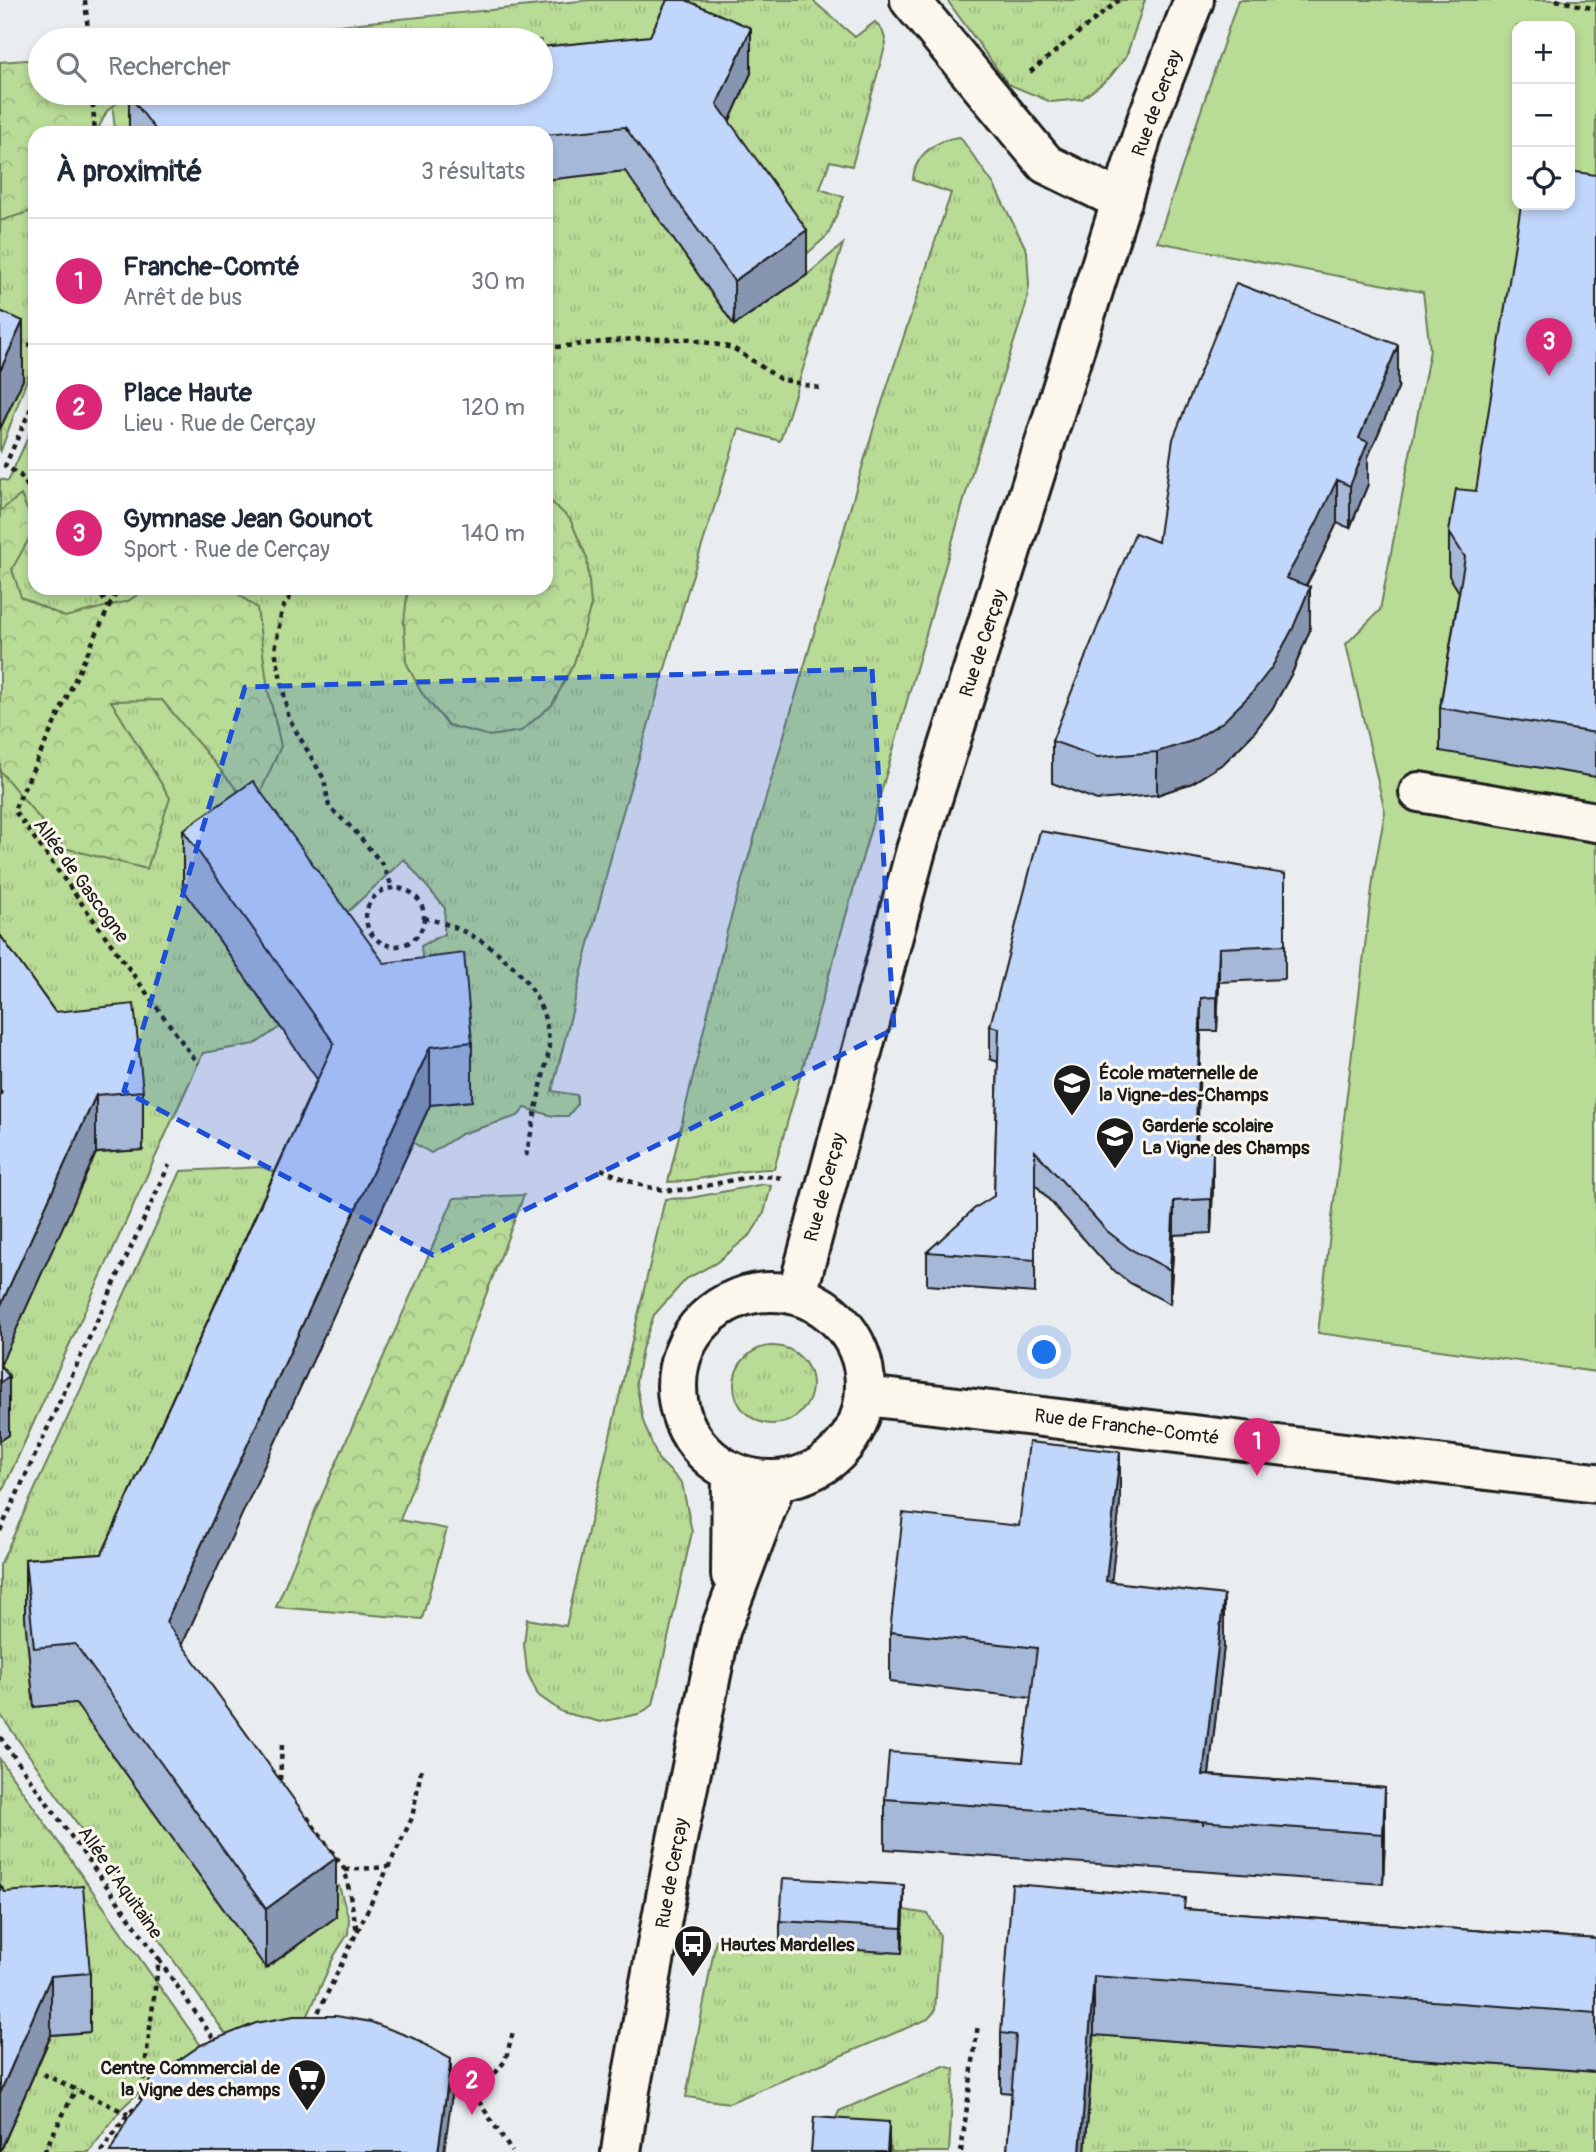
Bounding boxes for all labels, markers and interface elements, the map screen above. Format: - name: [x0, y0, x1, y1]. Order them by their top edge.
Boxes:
- map controls: [1512, 21, 1575, 210]
- button: +: [1512, 21, 1575, 84]
- search box: [28, 28, 553, 105]
- street label: Rue de Cerçay: [1127, 47, 1187, 160]
- icon: search: [52, 48, 90, 86]
- text: Rechercher: [108, 51, 231, 83]
- button: −: [1512, 84, 1575, 147]
- button: locate: [1512, 147, 1575, 210]
- text: À proximité: [56, 153, 202, 190]
- text: 3 résultats: [421, 157, 525, 186]
- text: Franche-Comté: [123, 251, 300, 283]
- text: 1: [75, 267, 84, 296]
- text: 30 m: [471, 267, 525, 296]
- text: Arrêt de bus: [123, 283, 242, 312]
- pin: 3: [1526, 318, 1572, 376]
- text: Place Haute: [123, 377, 252, 409]
- text: 2: [73, 393, 85, 422]
- text: 120 m: [462, 393, 525, 422]
- text: Lieu · Rue de Cerçay: [123, 409, 316, 438]
- text: Gymnase Jean Gounot: [123, 503, 372, 535]
- text: 3: [73, 519, 85, 548]
- text: 140 m: [462, 519, 525, 548]
- text: Sport · Rue de Cerçay: [123, 535, 330, 564]
- street label: Rue de Cerçay: [954, 586, 1012, 700]
- street label: Allée de Gascogne: [28, 814, 135, 948]
- place label: École maternelle de la Vigne-des-Champs: [1099, 1061, 1269, 1107]
- school or university icon: École maternelle de la Vigne-des-Champs: [1051, 1062, 1093, 1117]
- place label: Garderie scolaire La Vigne des Champs: [1142, 1114, 1310, 1160]
- school or university icon: Garderie scolaire La Vigne des Champs: [1094, 1115, 1136, 1170]
- street label: Rue de Cerçay: [799, 1130, 851, 1244]
- your location: [1027, 1335, 1061, 1369]
- street label: Rue de Franche-Comté: [1033, 1404, 1221, 1450]
- pin: 1: [1234, 1418, 1280, 1476]
- street label: Rue de Cerçay: [650, 1816, 694, 1930]
- street label: Allée d'Aquitaine: [72, 1822, 168, 1944]
- bus stop icon: Hautes Mardelles: [672, 1923, 714, 1978]
- place label: Hautes Mardelles: [720, 1933, 855, 1957]
- place label: Centre Commercial de la Vigne des champs: [101, 2056, 281, 2102]
- supermarket icon: Centre Commercial de la Vigne des champs: [286, 2057, 328, 2112]
- pin: 2: [449, 2057, 495, 2115]

